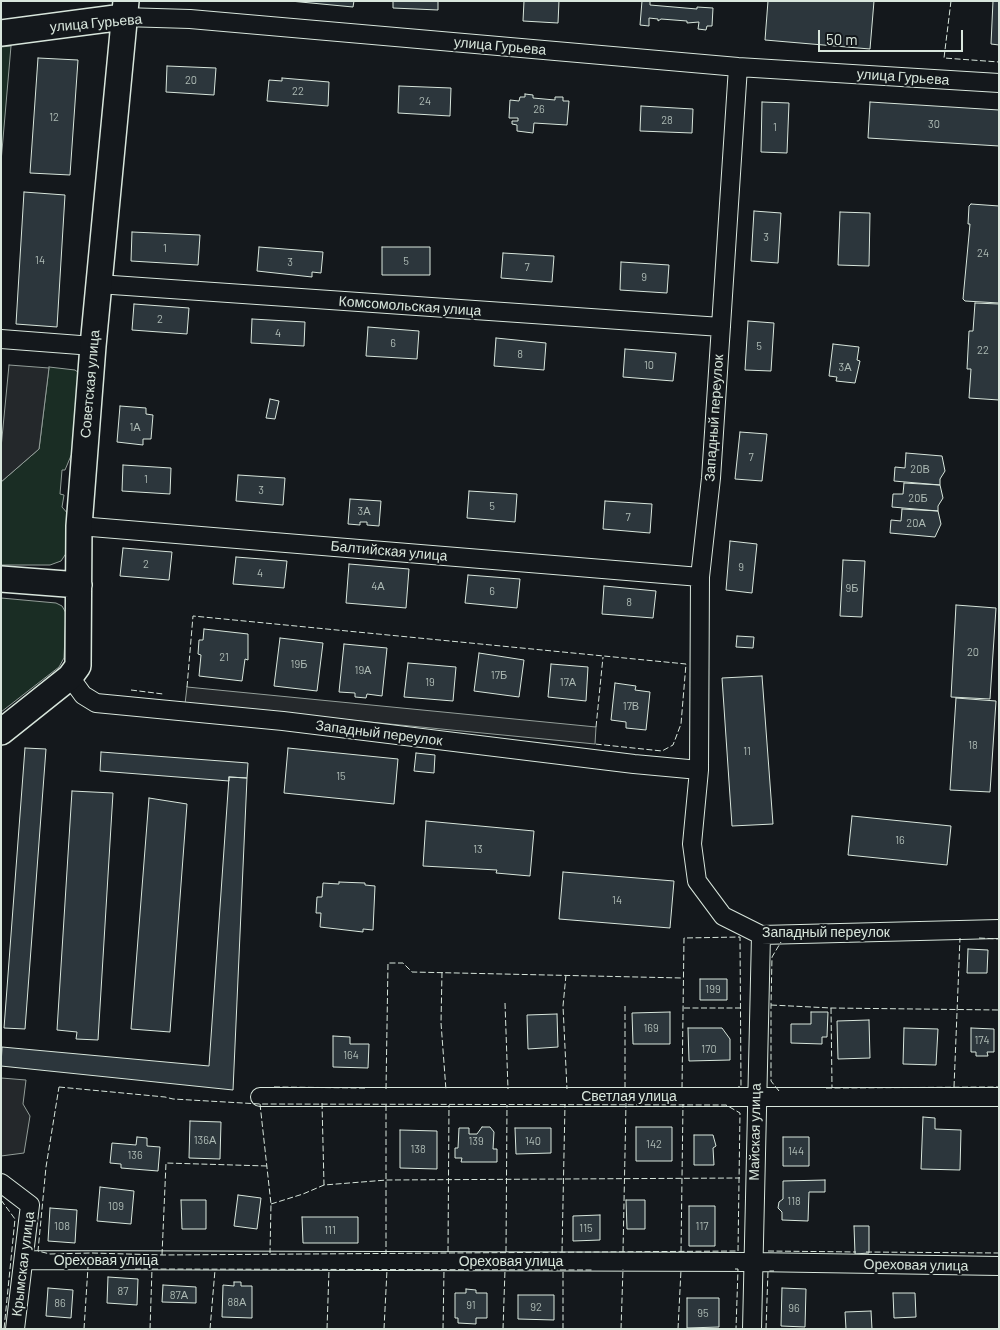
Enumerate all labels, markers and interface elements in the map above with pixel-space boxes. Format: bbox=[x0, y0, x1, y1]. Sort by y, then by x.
street label: улица Гурьева bbox=[49, 11, 143, 35]
scale bar bbox=[820, 20, 965, 52]
text: 50 m bbox=[826, 30, 858, 48]
street label: улица Гурьева bbox=[453, 34, 547, 58]
street label: улица Гурьева bbox=[856, 65, 950, 89]
house number: 20 bbox=[185, 73, 197, 87]
house number: 22 bbox=[292, 84, 304, 98]
house number: 24 bbox=[419, 94, 431, 108]
house number: 26 bbox=[533, 102, 545, 116]
house number: 12 bbox=[49, 110, 59, 124]
house number: 28 bbox=[661, 113, 673, 127]
house number: 30 bbox=[928, 117, 940, 131]
house number: 1 bbox=[773, 120, 777, 134]
house number: 3 bbox=[763, 230, 769, 244]
house number: 1 bbox=[163, 241, 167, 255]
house number: 24 bbox=[977, 246, 989, 260]
house number: 14 bbox=[35, 253, 45, 267]
house number: 5 bbox=[403, 254, 409, 268]
house number: 3 bbox=[287, 255, 293, 269]
house number: 7 bbox=[524, 260, 530, 274]
house number: 9 bbox=[641, 270, 647, 284]
street label: Комсомольская улица bbox=[338, 293, 482, 319]
house number: 2 bbox=[157, 312, 163, 326]
house number: 4 bbox=[275, 326, 281, 340]
street label: Советская улица bbox=[77, 329, 103, 439]
house number: 6 bbox=[390, 336, 396, 350]
house number: 5 bbox=[756, 339, 762, 353]
house number: 22 bbox=[977, 343, 989, 357]
house number: 8 bbox=[517, 347, 523, 361]
street label: Западный переулок bbox=[701, 354, 727, 482]
house number: 10 bbox=[644, 358, 654, 372]
house number: 3А bbox=[838, 360, 852, 374]
house number: 1А bbox=[129, 420, 141, 434]
house number: 7 bbox=[748, 450, 754, 464]
house number: 20В bbox=[910, 462, 930, 476]
house number: 1 bbox=[144, 472, 148, 486]
house number: 3 bbox=[258, 483, 264, 497]
house number: 20Б bbox=[908, 491, 928, 505]
house number: 5 bbox=[489, 499, 495, 513]
house number: 3А bbox=[357, 504, 371, 518]
house number: 7 bbox=[625, 510, 631, 524]
house number: 20А bbox=[906, 516, 926, 530]
street label: Балтийская улица bbox=[330, 538, 448, 564]
house number: 2 bbox=[143, 557, 149, 571]
house number: 9 bbox=[738, 560, 744, 574]
house number: 4 bbox=[257, 566, 263, 580]
house number: 4А bbox=[371, 579, 385, 593]
house number: 9Б bbox=[846, 581, 858, 595]
house number: 6 bbox=[489, 584, 495, 598]
house number: 8 bbox=[626, 595, 632, 609]
house number: 20 bbox=[967, 645, 979, 659]
house number: 21 bbox=[219, 650, 229, 664]
house number: 19Б bbox=[291, 657, 307, 671]
house number: 19А bbox=[355, 663, 371, 677]
house number: 17Б bbox=[491, 668, 507, 682]
house number: 19 bbox=[425, 675, 435, 689]
house number: 17А bbox=[560, 675, 576, 689]
house number: 17В bbox=[623, 699, 639, 713]
street label: Западный переулок bbox=[315, 717, 443, 749]
house number: 18 bbox=[968, 738, 978, 752]
house number: 11 bbox=[743, 744, 751, 758]
house number: 15 bbox=[336, 769, 346, 783]
house number: 16 bbox=[895, 833, 905, 847]
house number: 13 bbox=[473, 842, 483, 856]
house number: 14 bbox=[612, 893, 622, 907]
street label: Западный переулок bbox=[762, 924, 890, 940]
house number: 199 bbox=[705, 982, 721, 996]
house number: 169 bbox=[643, 1021, 659, 1035]
house number: 174 bbox=[974, 1033, 990, 1047]
house number: 170 bbox=[701, 1042, 717, 1056]
house number: 164 bbox=[343, 1048, 359, 1062]
street label: Майская улица bbox=[746, 1083, 764, 1181]
street label: Светлая улица bbox=[581, 1088, 677, 1104]
house number: 136А bbox=[194, 1133, 216, 1147]
house number: 139 bbox=[468, 1134, 484, 1148]
house number: 140 bbox=[525, 1134, 541, 1148]
house number: 142 bbox=[646, 1137, 662, 1151]
house number: 138 bbox=[410, 1142, 426, 1156]
house number: 144 bbox=[788, 1144, 804, 1158]
house number: 136 bbox=[127, 1148, 143, 1162]
house number: 118 bbox=[787, 1194, 801, 1208]
house number: 109 bbox=[108, 1199, 124, 1213]
street label: Крымская улица bbox=[8, 1211, 38, 1317]
house number: 108 bbox=[54, 1219, 70, 1233]
house number: 117 bbox=[696, 1219, 708, 1233]
house number: 115 bbox=[579, 1221, 593, 1235]
house number: 111 bbox=[324, 1223, 336, 1237]
street label: Ореховая улица bbox=[54, 1252, 158, 1268]
street label: Ореховая улица bbox=[459, 1253, 563, 1269]
street label: Ореховая улица bbox=[864, 1256, 968, 1274]
house number: 87 bbox=[118, 1284, 128, 1298]
house number: 87А bbox=[170, 1288, 188, 1302]
house number: 88А bbox=[228, 1295, 246, 1309]
house number: 86 bbox=[54, 1296, 66, 1310]
house number: 91 bbox=[466, 1298, 476, 1312]
house number: 92 bbox=[530, 1300, 542, 1314]
house number: 96 bbox=[788, 1301, 800, 1315]
house number: 95 bbox=[697, 1306, 709, 1320]

